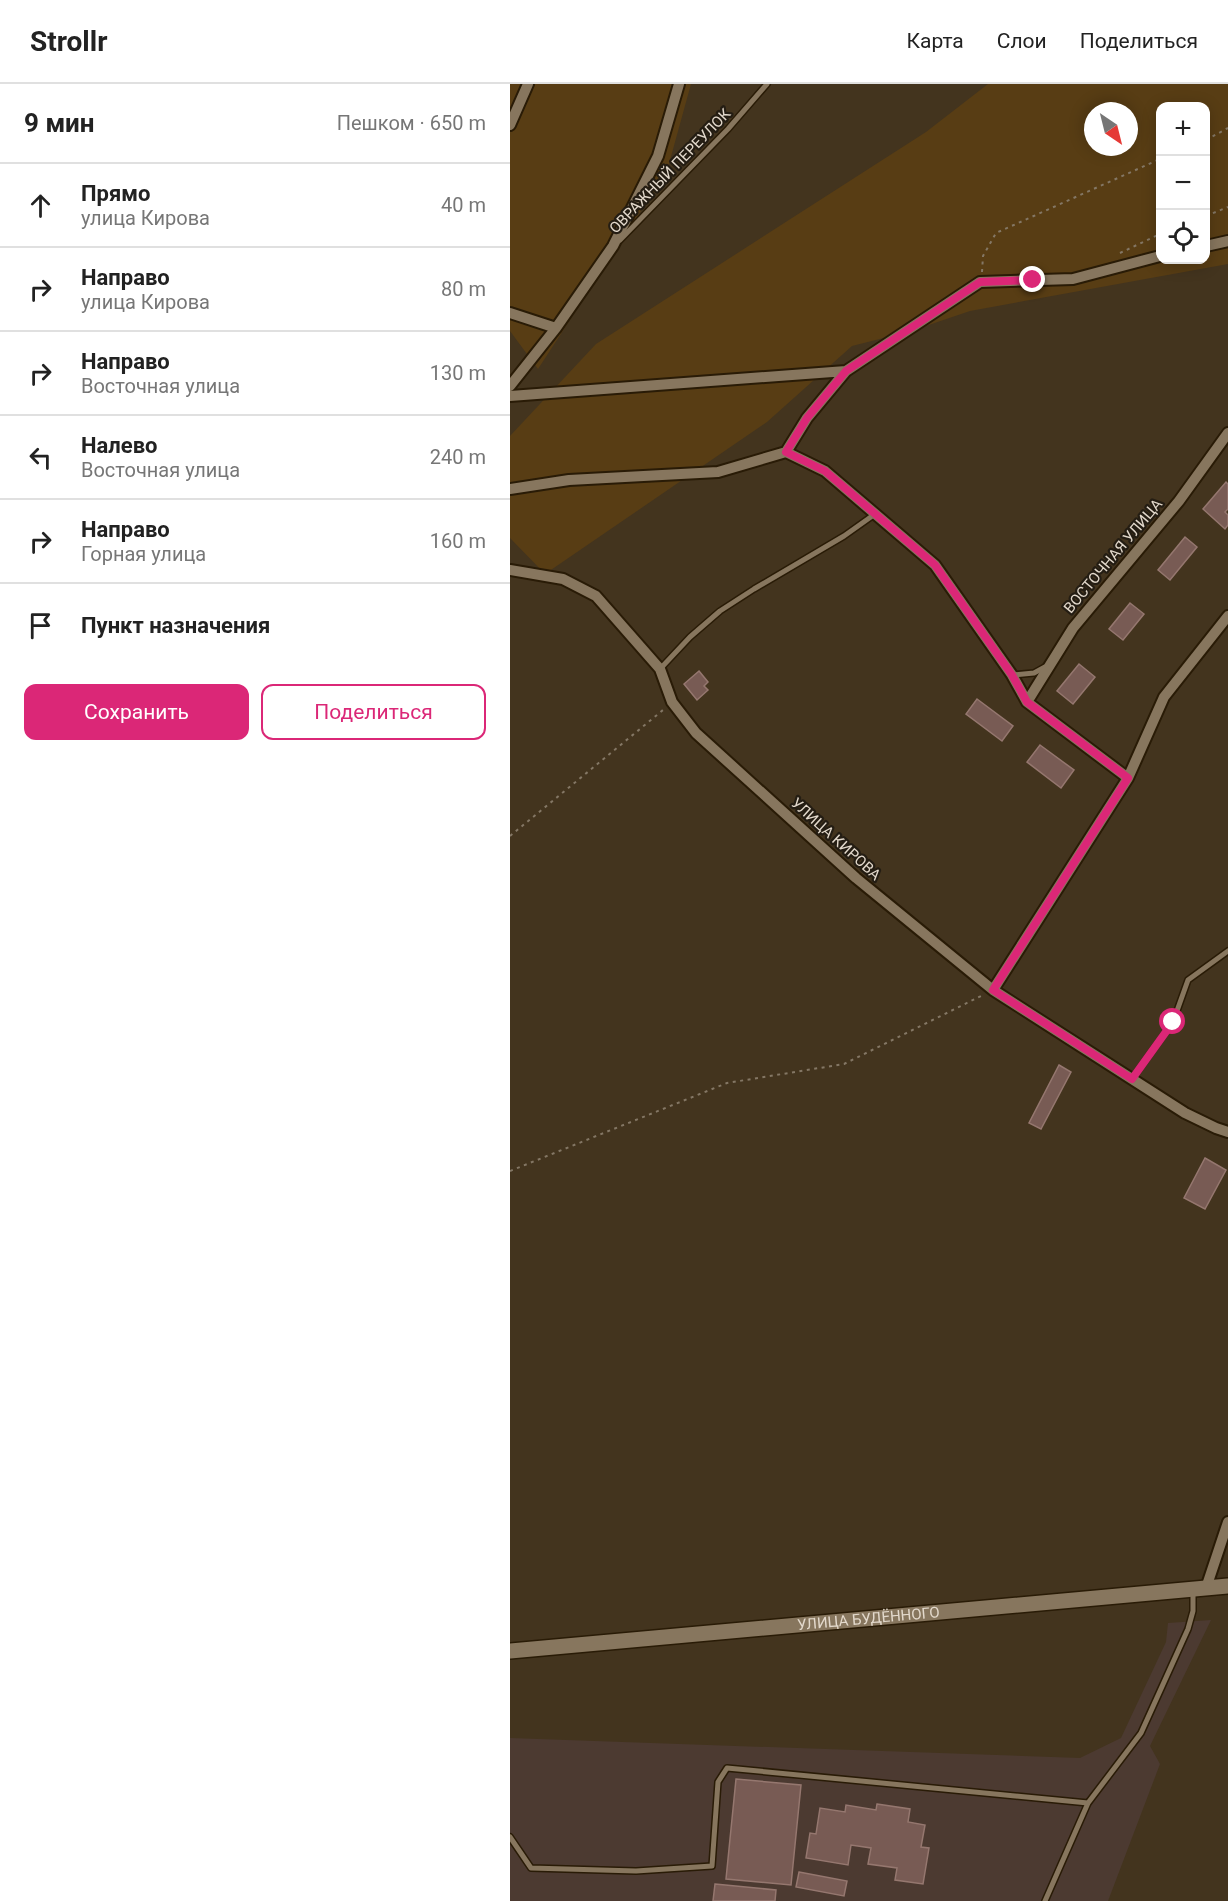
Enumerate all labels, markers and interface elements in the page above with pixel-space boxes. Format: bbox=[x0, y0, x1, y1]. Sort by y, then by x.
text: Strollr bbox=[30, 25, 107, 58]
text: Карта bbox=[907, 29, 964, 53]
text: Слои bbox=[997, 29, 1047, 53]
text: Поделиться bbox=[1080, 29, 1198, 53]
north arrow bbox=[1084, 102, 1138, 156]
map controls bbox=[1156, 102, 1210, 264]
button: + bbox=[1156, 102, 1210, 156]
street label: ОВРАЖНЫЙ ПЕРЕУЛОК bbox=[606, 105, 735, 237]
text: 9 мин bbox=[24, 108, 95, 138]
text: Пешком · 650 m bbox=[337, 111, 486, 135]
button: − bbox=[1156, 156, 1210, 210]
text: Прямо bbox=[81, 181, 150, 206]
icon: ahead bbox=[24, 189, 57, 222]
text: 40 m bbox=[441, 193, 486, 217]
text: улица Кирова bbox=[81, 206, 210, 230]
button: locate bbox=[1156, 210, 1210, 264]
text: Направо bbox=[81, 265, 170, 290]
route end bbox=[1019, 266, 1045, 292]
icon: right bbox=[24, 273, 57, 306]
text: 80 m bbox=[441, 277, 486, 301]
text: улица Кирова bbox=[81, 290, 210, 314]
text: Направо bbox=[81, 349, 170, 374]
icon: right bbox=[24, 357, 57, 390]
text: 130 m bbox=[430, 361, 486, 385]
text: Восточная улица bbox=[81, 374, 240, 398]
text: Налево bbox=[81, 433, 158, 458]
icon: left bbox=[24, 441, 57, 474]
text: 240 m bbox=[430, 445, 486, 469]
text: Восточная улица bbox=[81, 458, 240, 482]
street label: ВОСТОЧНАЯ УЛИЦА bbox=[1060, 495, 1166, 617]
text: Направо bbox=[81, 517, 170, 542]
icon: right bbox=[24, 525, 57, 558]
text: 160 m bbox=[430, 529, 486, 553]
text: Горная улица bbox=[81, 542, 206, 566]
icon: arrive bbox=[24, 609, 57, 642]
text: Пункт назначения bbox=[81, 613, 270, 638]
button: Сохранить bbox=[24, 684, 249, 740]
button: Поделиться bbox=[261, 684, 486, 740]
street label: УЛИЦА КИРОВА bbox=[788, 794, 885, 884]
route start bbox=[1159, 1008, 1185, 1034]
street label: УЛИЦА БУДЁННОГО bbox=[797, 1603, 941, 1634]

